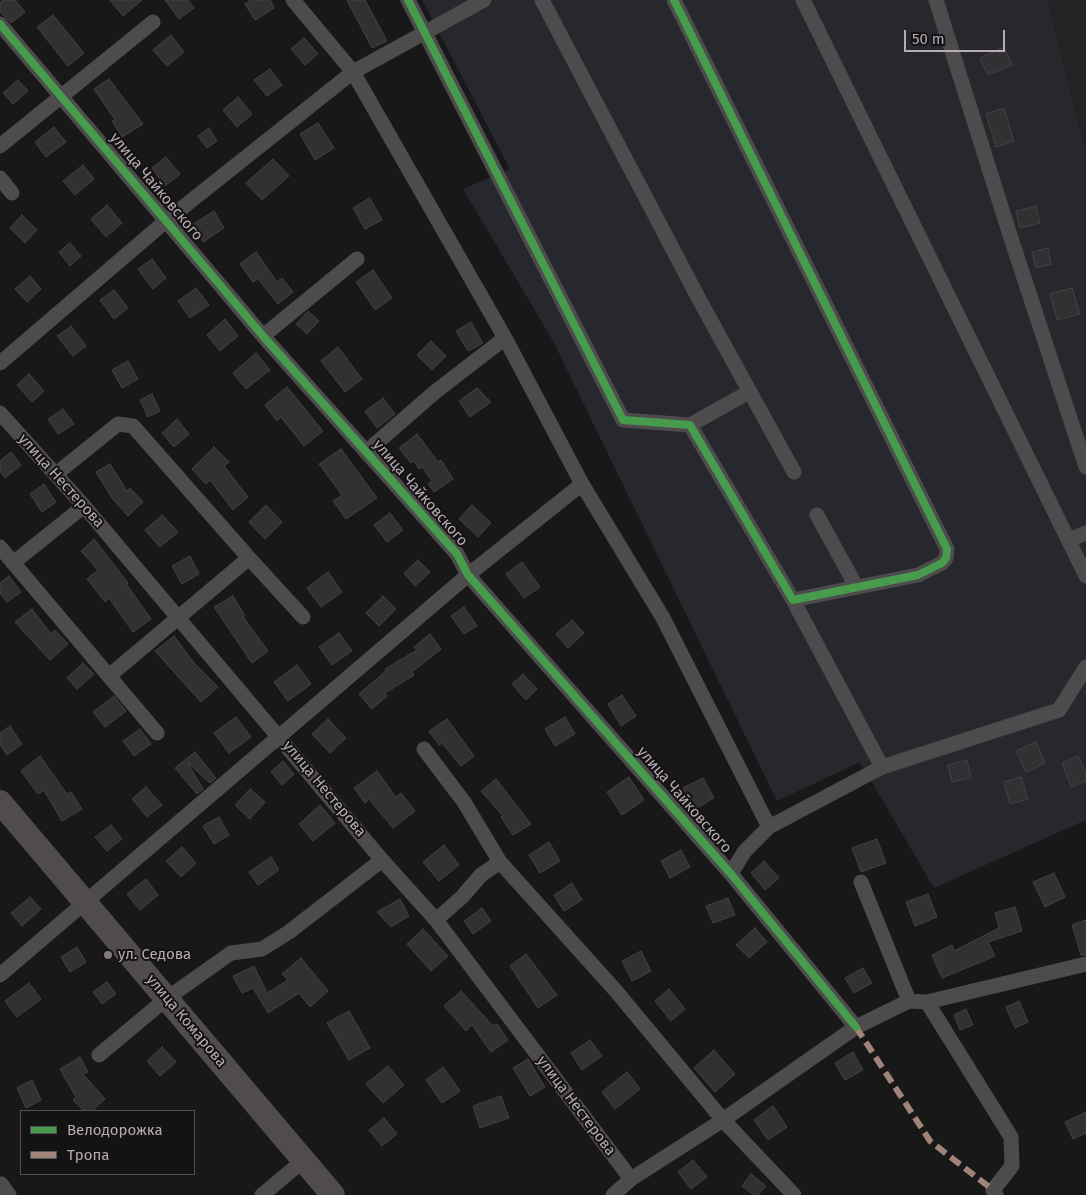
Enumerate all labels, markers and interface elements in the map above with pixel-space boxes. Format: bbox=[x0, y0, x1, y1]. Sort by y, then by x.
scale bar bbox=[906, 20, 1007, 52]
text: 50 m bbox=[912, 30, 945, 48]
street label: улица Чайковского bbox=[106, 129, 206, 245]
street label: улица Нестерова bbox=[14, 430, 108, 532]
street label: улица Чайковского bbox=[369, 436, 471, 550]
street label: улица Нестерова bbox=[279, 737, 369, 841]
street label: улица Чайковского bbox=[633, 743, 735, 857]
place label: ул. Седова bbox=[118, 946, 191, 964]
marker: ул. Седова bbox=[102, 949, 114, 961]
street label: улица Комарова bbox=[142, 971, 230, 1071]
street label: улица Нестерова bbox=[533, 1053, 619, 1159]
legend bbox=[20, 1110, 195, 1175]
text: Велодорожка bbox=[67, 1121, 163, 1139]
text: Тропа bbox=[67, 1146, 109, 1164]

